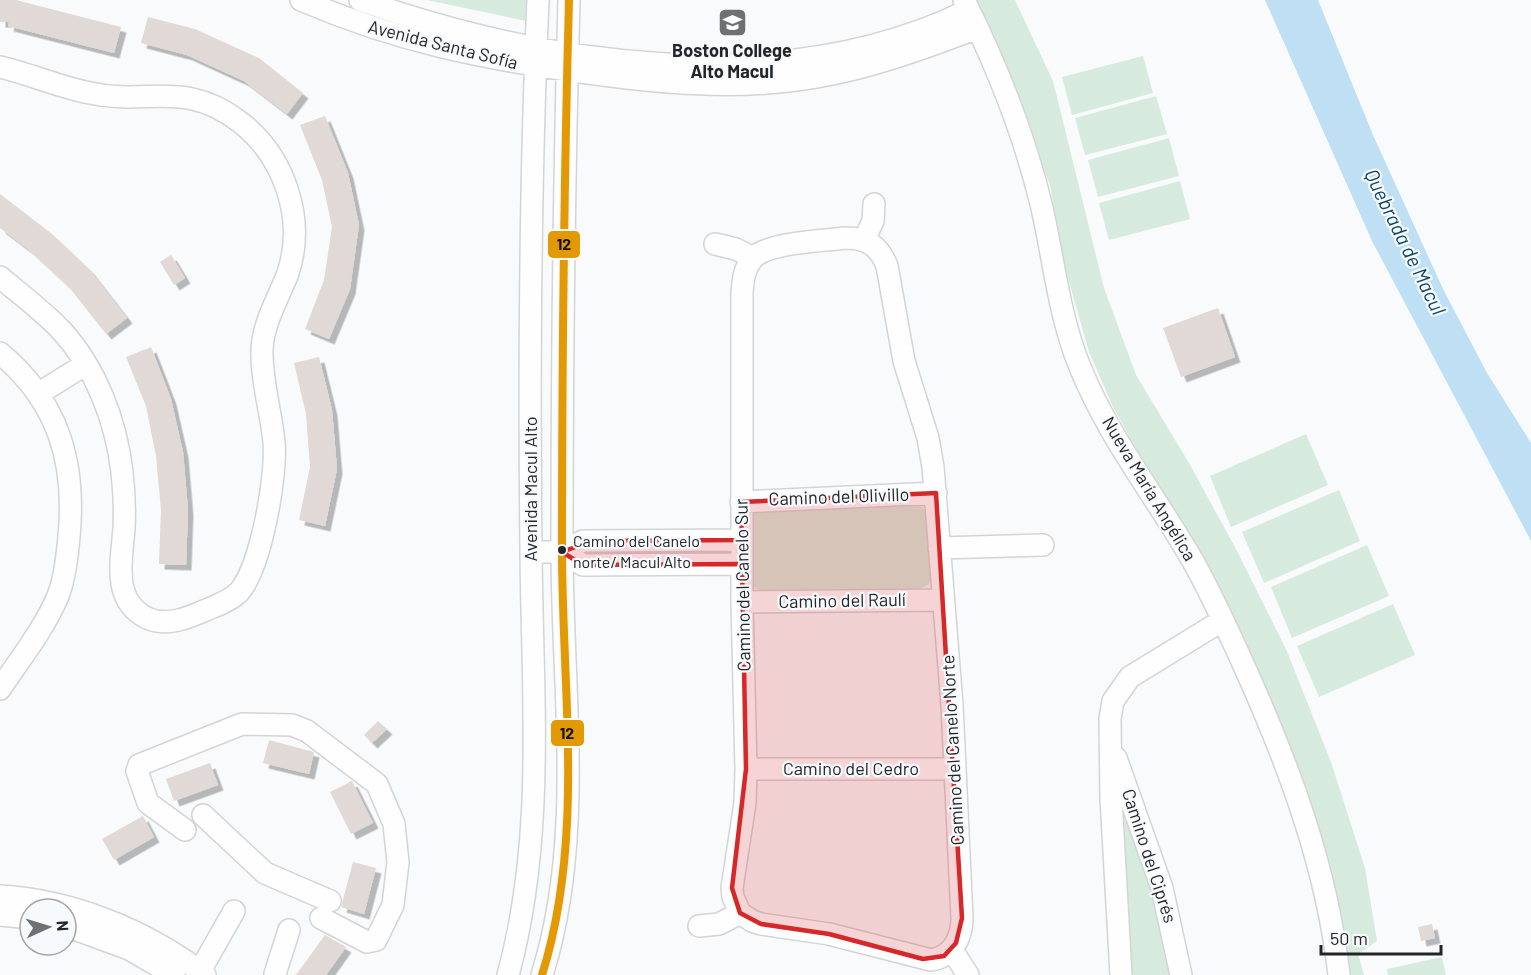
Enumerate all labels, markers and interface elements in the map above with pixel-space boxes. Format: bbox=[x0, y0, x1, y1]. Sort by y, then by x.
school or university icon: Boston College Alto Macul bbox=[716, 6, 748, 38]
street label: Avenida Santa Sofía bbox=[366, 15, 520, 73]
place label: Boston College Alto Macul bbox=[672, 39, 792, 82]
water label: Quebrada de Macul bbox=[1360, 165, 1452, 319]
line badge: 12 bbox=[547, 230, 581, 259]
text: 12 bbox=[557, 234, 571, 253]
street label: Nueva María Angélica bbox=[1098, 412, 1202, 565]
street label: Avenida Macul Alto bbox=[519, 416, 541, 562]
street label: Camino del Olivillo bbox=[768, 483, 910, 509]
street label: Camino del Canelo Sur bbox=[729, 498, 755, 672]
place label: Camino del Canelo norte/ Macul Alto bbox=[573, 531, 700, 571]
marker: Camino del Canelo norte/ Macul Alto bbox=[556, 544, 568, 556]
street label: Camino del Raulí bbox=[778, 588, 906, 612]
street label: Camino del Canelo Norte bbox=[936, 654, 968, 846]
line badge: 12 bbox=[550, 719, 585, 747]
text: 12 bbox=[560, 723, 574, 742]
street label: Camino del Cedro bbox=[783, 757, 919, 779]
street label: Camino del Ciprés bbox=[1118, 786, 1182, 925]
north arrow bbox=[18, 897, 78, 957]
scale bar bbox=[1321, 918, 1441, 956]
text: N bbox=[54, 920, 73, 932]
text: 50 m bbox=[1330, 927, 1368, 949]

